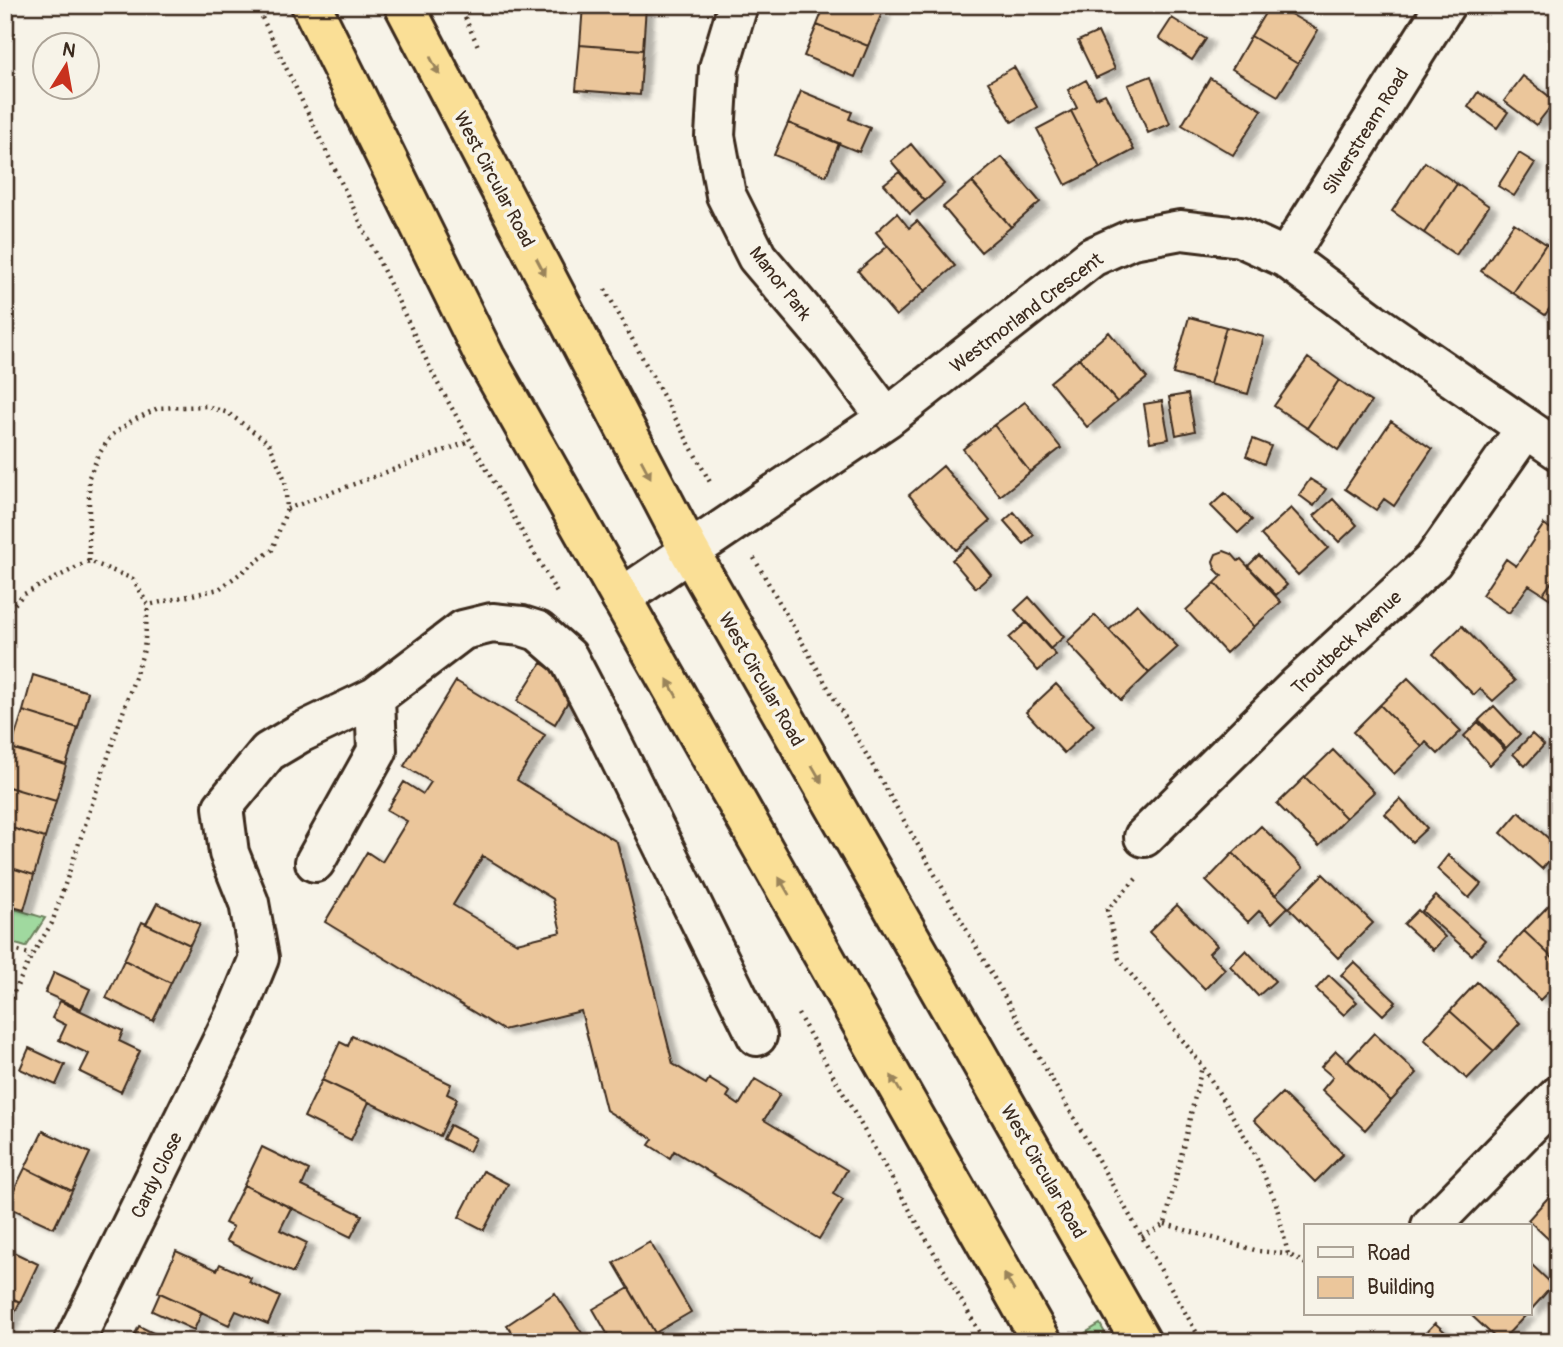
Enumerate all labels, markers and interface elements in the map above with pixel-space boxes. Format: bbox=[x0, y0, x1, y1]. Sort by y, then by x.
north arrow bbox=[32, 32, 102, 102]
text: N bbox=[60, 37, 78, 63]
one-way arrow bbox=[429, 56, 441, 76]
street label: Silverstream Road bbox=[1317, 64, 1414, 199]
street label: West Circular Road bbox=[448, 107, 540, 252]
street label: Manor Park bbox=[744, 242, 817, 326]
street label: Westmorland Crescent bbox=[945, 247, 1108, 378]
one-way arrow bbox=[535, 257, 546, 277]
one-way arrow bbox=[640, 459, 652, 479]
street label: Troutbeck Avenue bbox=[1286, 585, 1407, 700]
street label: West Circular Road bbox=[713, 608, 809, 751]
one-way arrow bbox=[666, 679, 678, 698]
one-way arrow bbox=[811, 765, 823, 784]
one-way arrow bbox=[778, 877, 790, 896]
one-way arrow bbox=[890, 1075, 902, 1094]
street label: West Circular Road bbox=[995, 1100, 1091, 1243]
street label: Cardy Close bbox=[126, 1128, 188, 1222]
legend bbox=[1304, 1224, 1532, 1316]
text: Road bbox=[1367, 1240, 1411, 1267]
one-way arrow bbox=[1002, 1273, 1015, 1292]
text: Building bbox=[1367, 1274, 1434, 1301]

